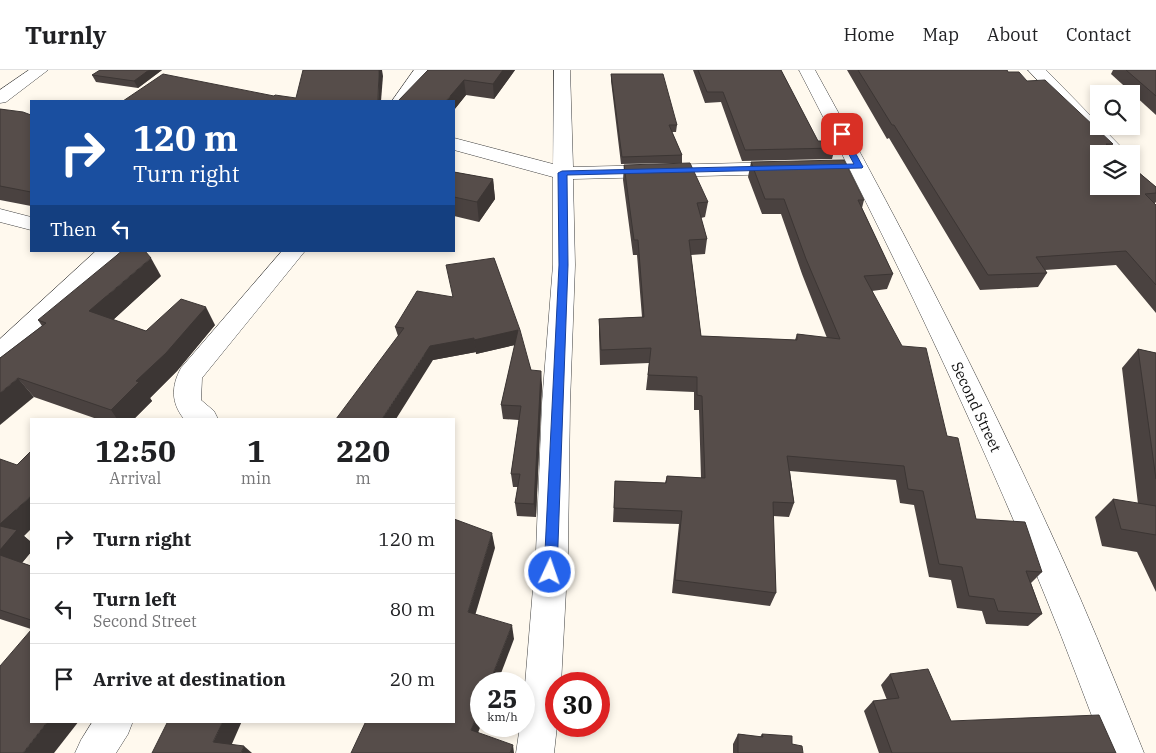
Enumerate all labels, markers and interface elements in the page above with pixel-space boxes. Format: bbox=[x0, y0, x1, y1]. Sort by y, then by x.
text: Turnly bbox=[25, 19, 107, 51]
text: Home bbox=[843, 23, 895, 46]
text: Map bbox=[923, 23, 959, 46]
text: About bbox=[987, 23, 1038, 46]
text: Contact bbox=[1066, 23, 1131, 46]
map controls bbox=[1090, 85, 1140, 195]
button: search bbox=[1090, 85, 1140, 135]
pin bbox=[821, 113, 863, 155]
text: 120 m bbox=[133, 115, 238, 161]
icon: right bbox=[50, 120, 115, 185]
icon: arrive bbox=[828, 120, 856, 148]
button: layers bbox=[1090, 145, 1140, 195]
text: Turn right bbox=[133, 159, 240, 188]
icon: left bbox=[107, 215, 135, 243]
text: Then bbox=[50, 217, 97, 241]
street label: Second Street bbox=[947, 359, 1006, 455]
text: 12:50 bbox=[95, 431, 176, 470]
text: 1 bbox=[247, 431, 265, 470]
text: 220 bbox=[336, 431, 390, 470]
text: Arrival bbox=[109, 468, 161, 488]
text: min bbox=[241, 468, 271, 488]
text: m bbox=[356, 468, 371, 488]
icon: right bbox=[50, 525, 78, 553]
text: Turn right bbox=[93, 527, 191, 551]
text: 120 m bbox=[378, 527, 435, 551]
position arrow bbox=[523, 545, 575, 597]
text: Turn left bbox=[93, 587, 176, 611]
icon: left bbox=[50, 595, 78, 623]
text: 80 m bbox=[390, 597, 435, 621]
text: Second Street bbox=[93, 611, 197, 631]
icon: arrive bbox=[50, 665, 78, 693]
text: Arrive at destination bbox=[93, 667, 286, 691]
text: 20 m bbox=[390, 667, 435, 691]
speed limit sign: 30 bbox=[545, 672, 610, 737]
text: 25 bbox=[487, 682, 518, 715]
text: km/h bbox=[487, 709, 518, 724]

